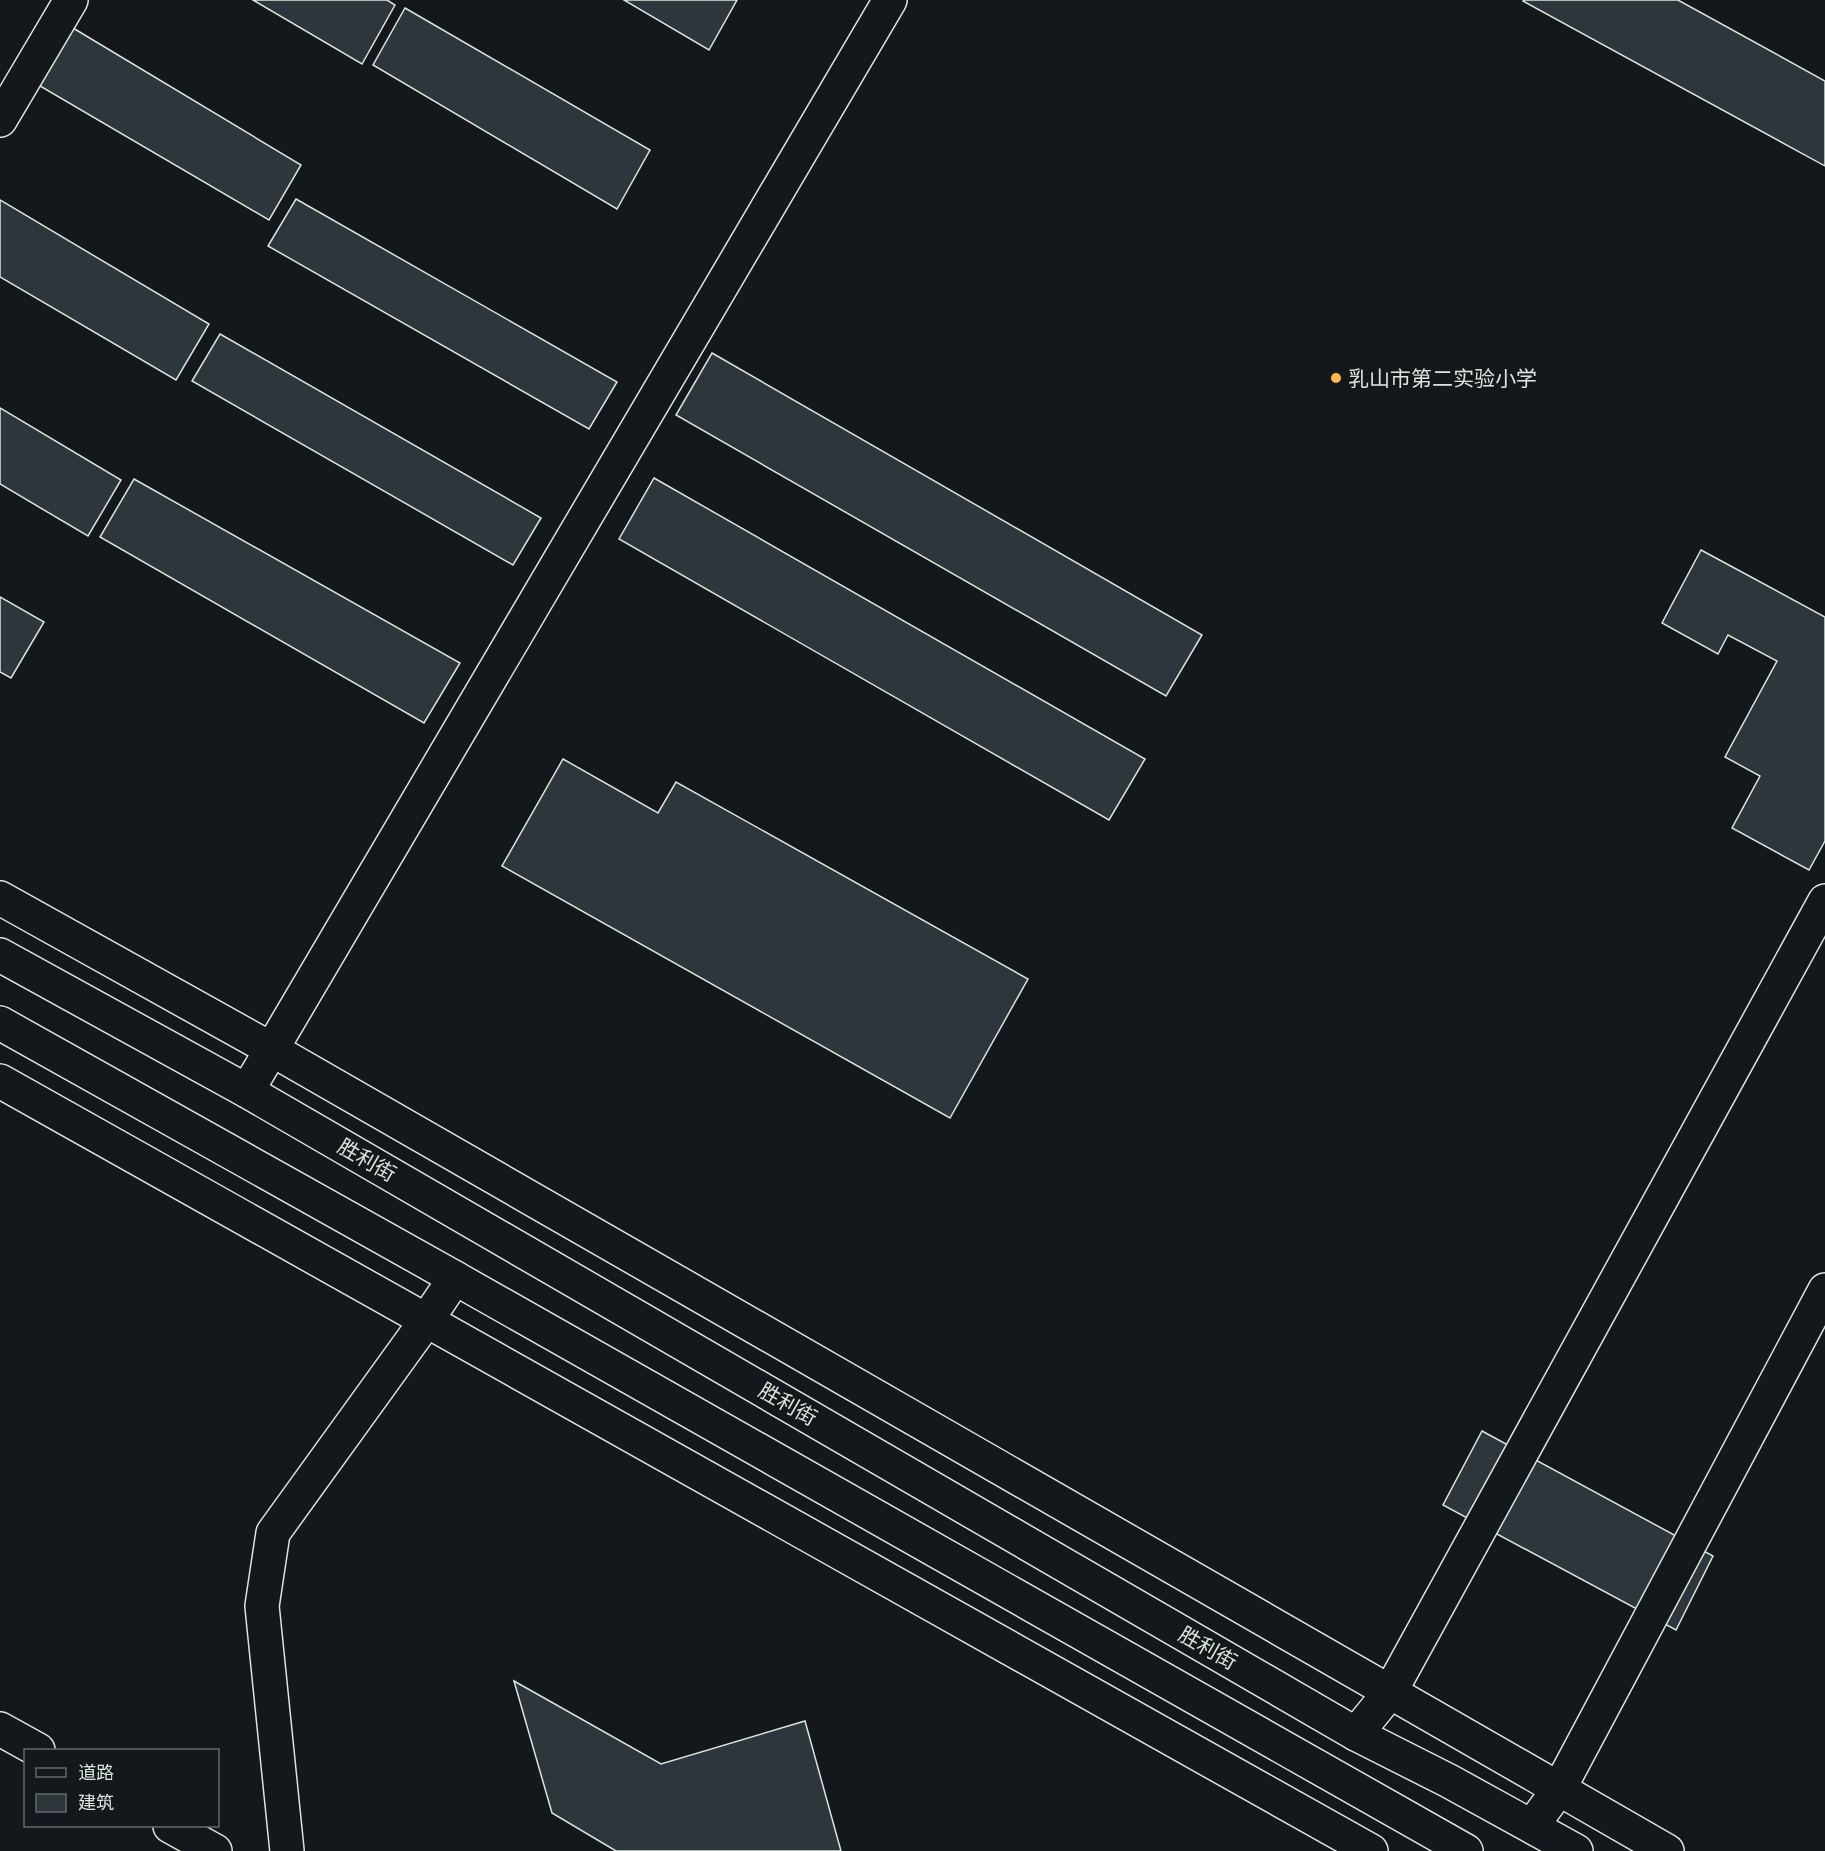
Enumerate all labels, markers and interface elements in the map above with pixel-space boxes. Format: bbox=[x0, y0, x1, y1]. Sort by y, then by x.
place label: 乳山市第二实验小学 bbox=[1348, 366, 1537, 391]
marker: 乳山市第二实验小学 bbox=[1329, 371, 1343, 385]
street label: 胜利街 bbox=[333, 1133, 401, 1187]
street label: 胜利街 bbox=[754, 1377, 822, 1431]
street label: 胜利街 bbox=[1174, 1621, 1242, 1675]
legend bbox=[24, 1749, 219, 1827]
text: 道路 bbox=[78, 1762, 114, 1784]
text: 建筑 bbox=[78, 1792, 114, 1814]

